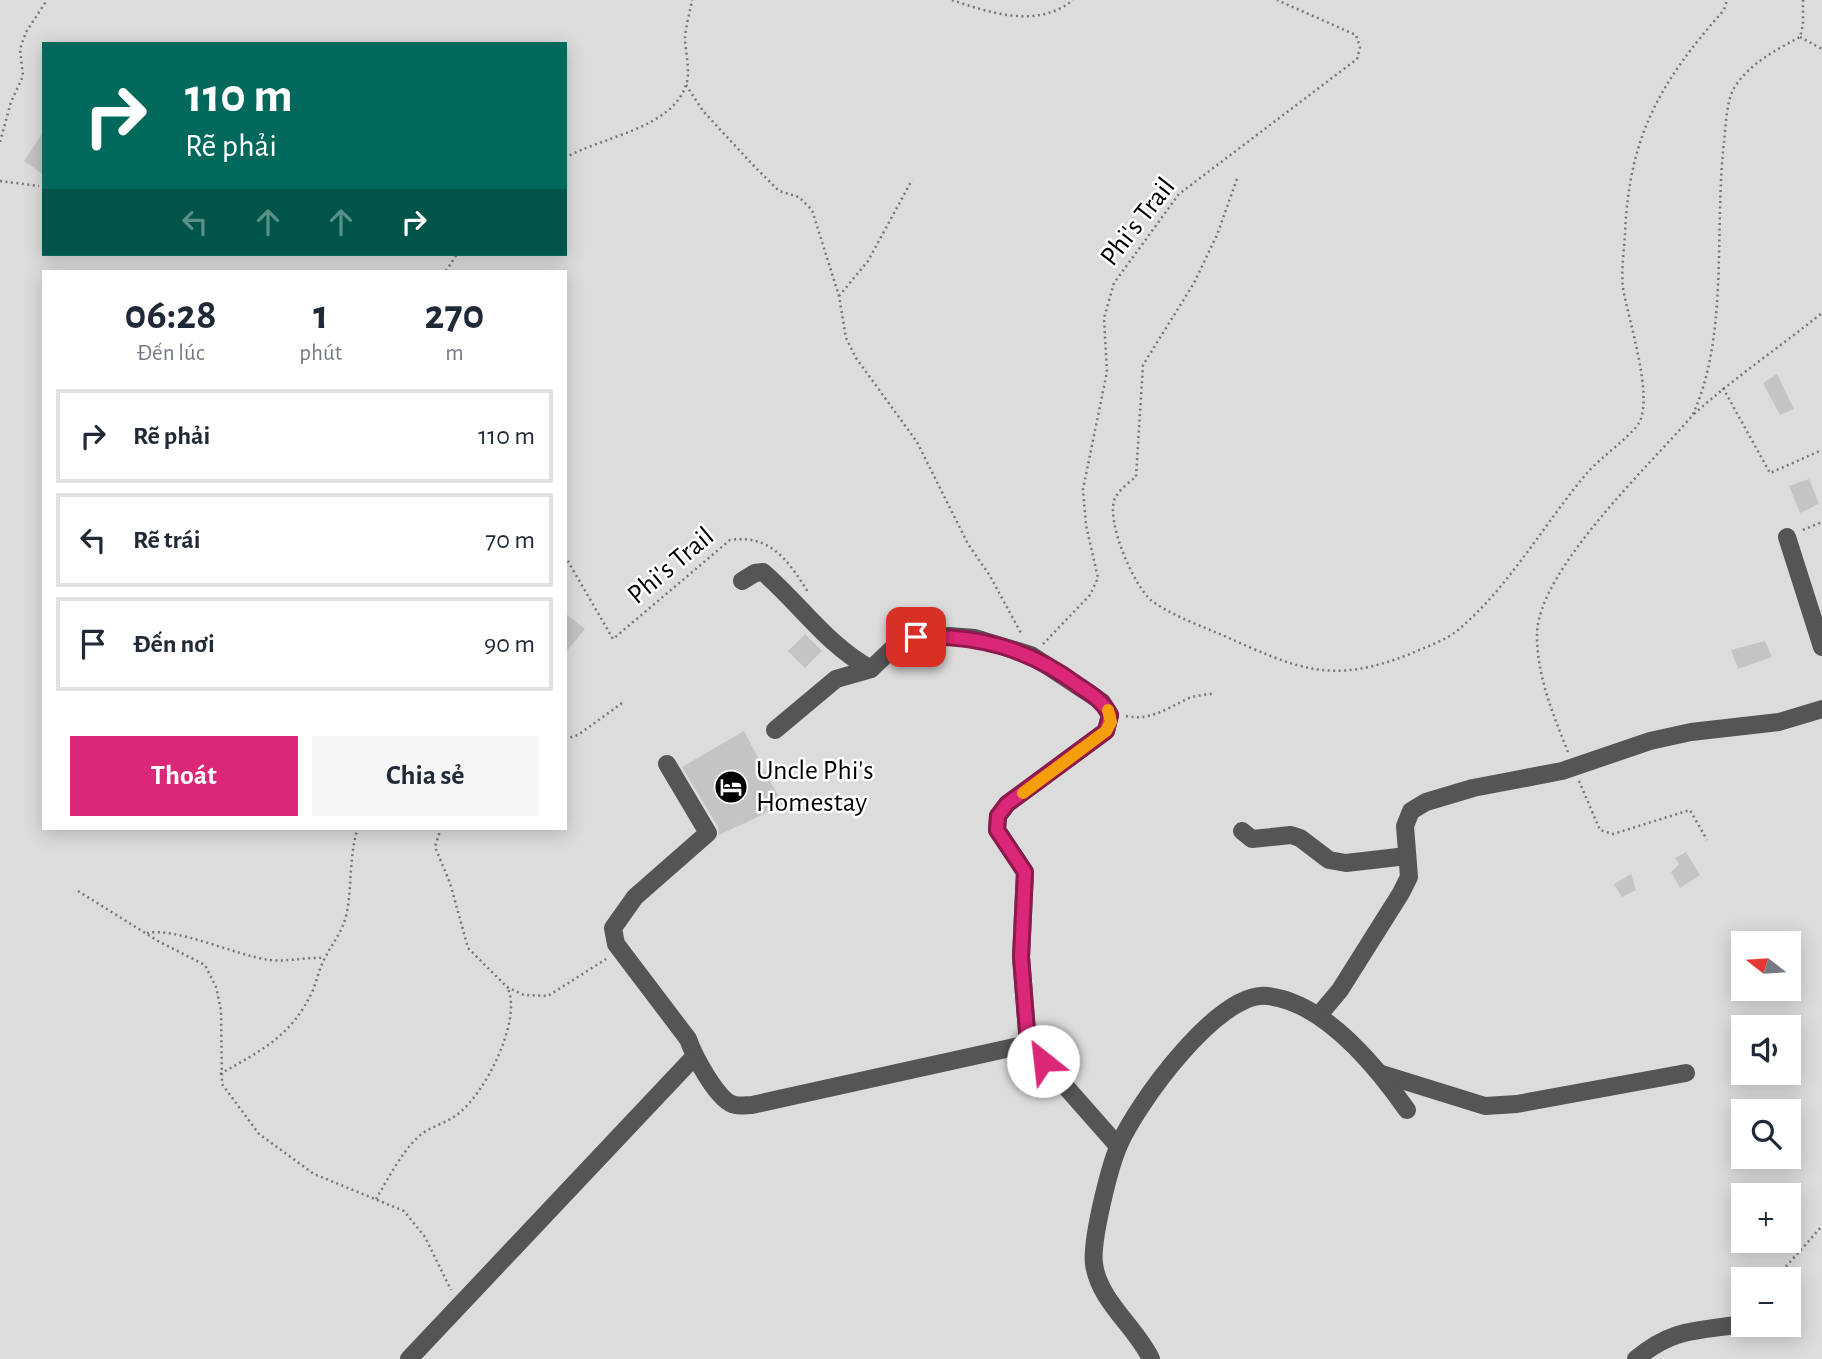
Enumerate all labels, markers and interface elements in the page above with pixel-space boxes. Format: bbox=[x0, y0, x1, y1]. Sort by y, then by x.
icon: right bbox=[70, 70, 161, 161]
text: 110 m bbox=[185, 72, 293, 121]
text: Rẽ phải bbox=[185, 130, 277, 162]
street label: Phi's Trail bbox=[1095, 173, 1181, 271]
icon: left bbox=[176, 203, 214, 241]
icon: ahead bbox=[249, 203, 287, 241]
icon: ahead bbox=[322, 203, 360, 241]
icon: right bbox=[395, 203, 433, 241]
text: 06:28 bbox=[125, 294, 217, 336]
text: 1 bbox=[313, 294, 328, 336]
text: 270 bbox=[425, 294, 484, 336]
text: Đến lúc bbox=[137, 342, 205, 365]
text: phút bbox=[299, 342, 342, 365]
text: m bbox=[445, 342, 464, 365]
icon: right bbox=[74, 417, 112, 455]
text: Rẽ phải bbox=[133, 423, 210, 449]
text: 110 m bbox=[478, 423, 535, 449]
icon: left bbox=[74, 521, 112, 559]
street label: Phi's Trail bbox=[623, 522, 719, 610]
text: Rẽ trái bbox=[133, 527, 201, 553]
text: 70 m bbox=[485, 527, 535, 553]
pin bbox=[886, 607, 946, 667]
icon: arrive bbox=[897, 618, 935, 656]
icon: arrive bbox=[74, 625, 112, 663]
text: Đến nơi bbox=[133, 631, 215, 657]
text: 90 m bbox=[484, 631, 535, 657]
button: Thoát bbox=[70, 736, 298, 816]
button: Chia sẻ bbox=[312, 736, 539, 816]
place label: Uncle Phi's Homestay bbox=[756, 757, 874, 817]
hotel icon: Uncle Phi's Homestay bbox=[712, 768, 750, 806]
north arrow bbox=[1731, 931, 1801, 1001]
map controls bbox=[1731, 931, 1801, 1337]
button: sound bbox=[1731, 1015, 1801, 1085]
position arrow bbox=[1006, 1024, 1080, 1098]
button: search bbox=[1731, 1099, 1801, 1169]
button: + bbox=[1731, 1183, 1801, 1253]
button: − bbox=[1731, 1267, 1801, 1337]

